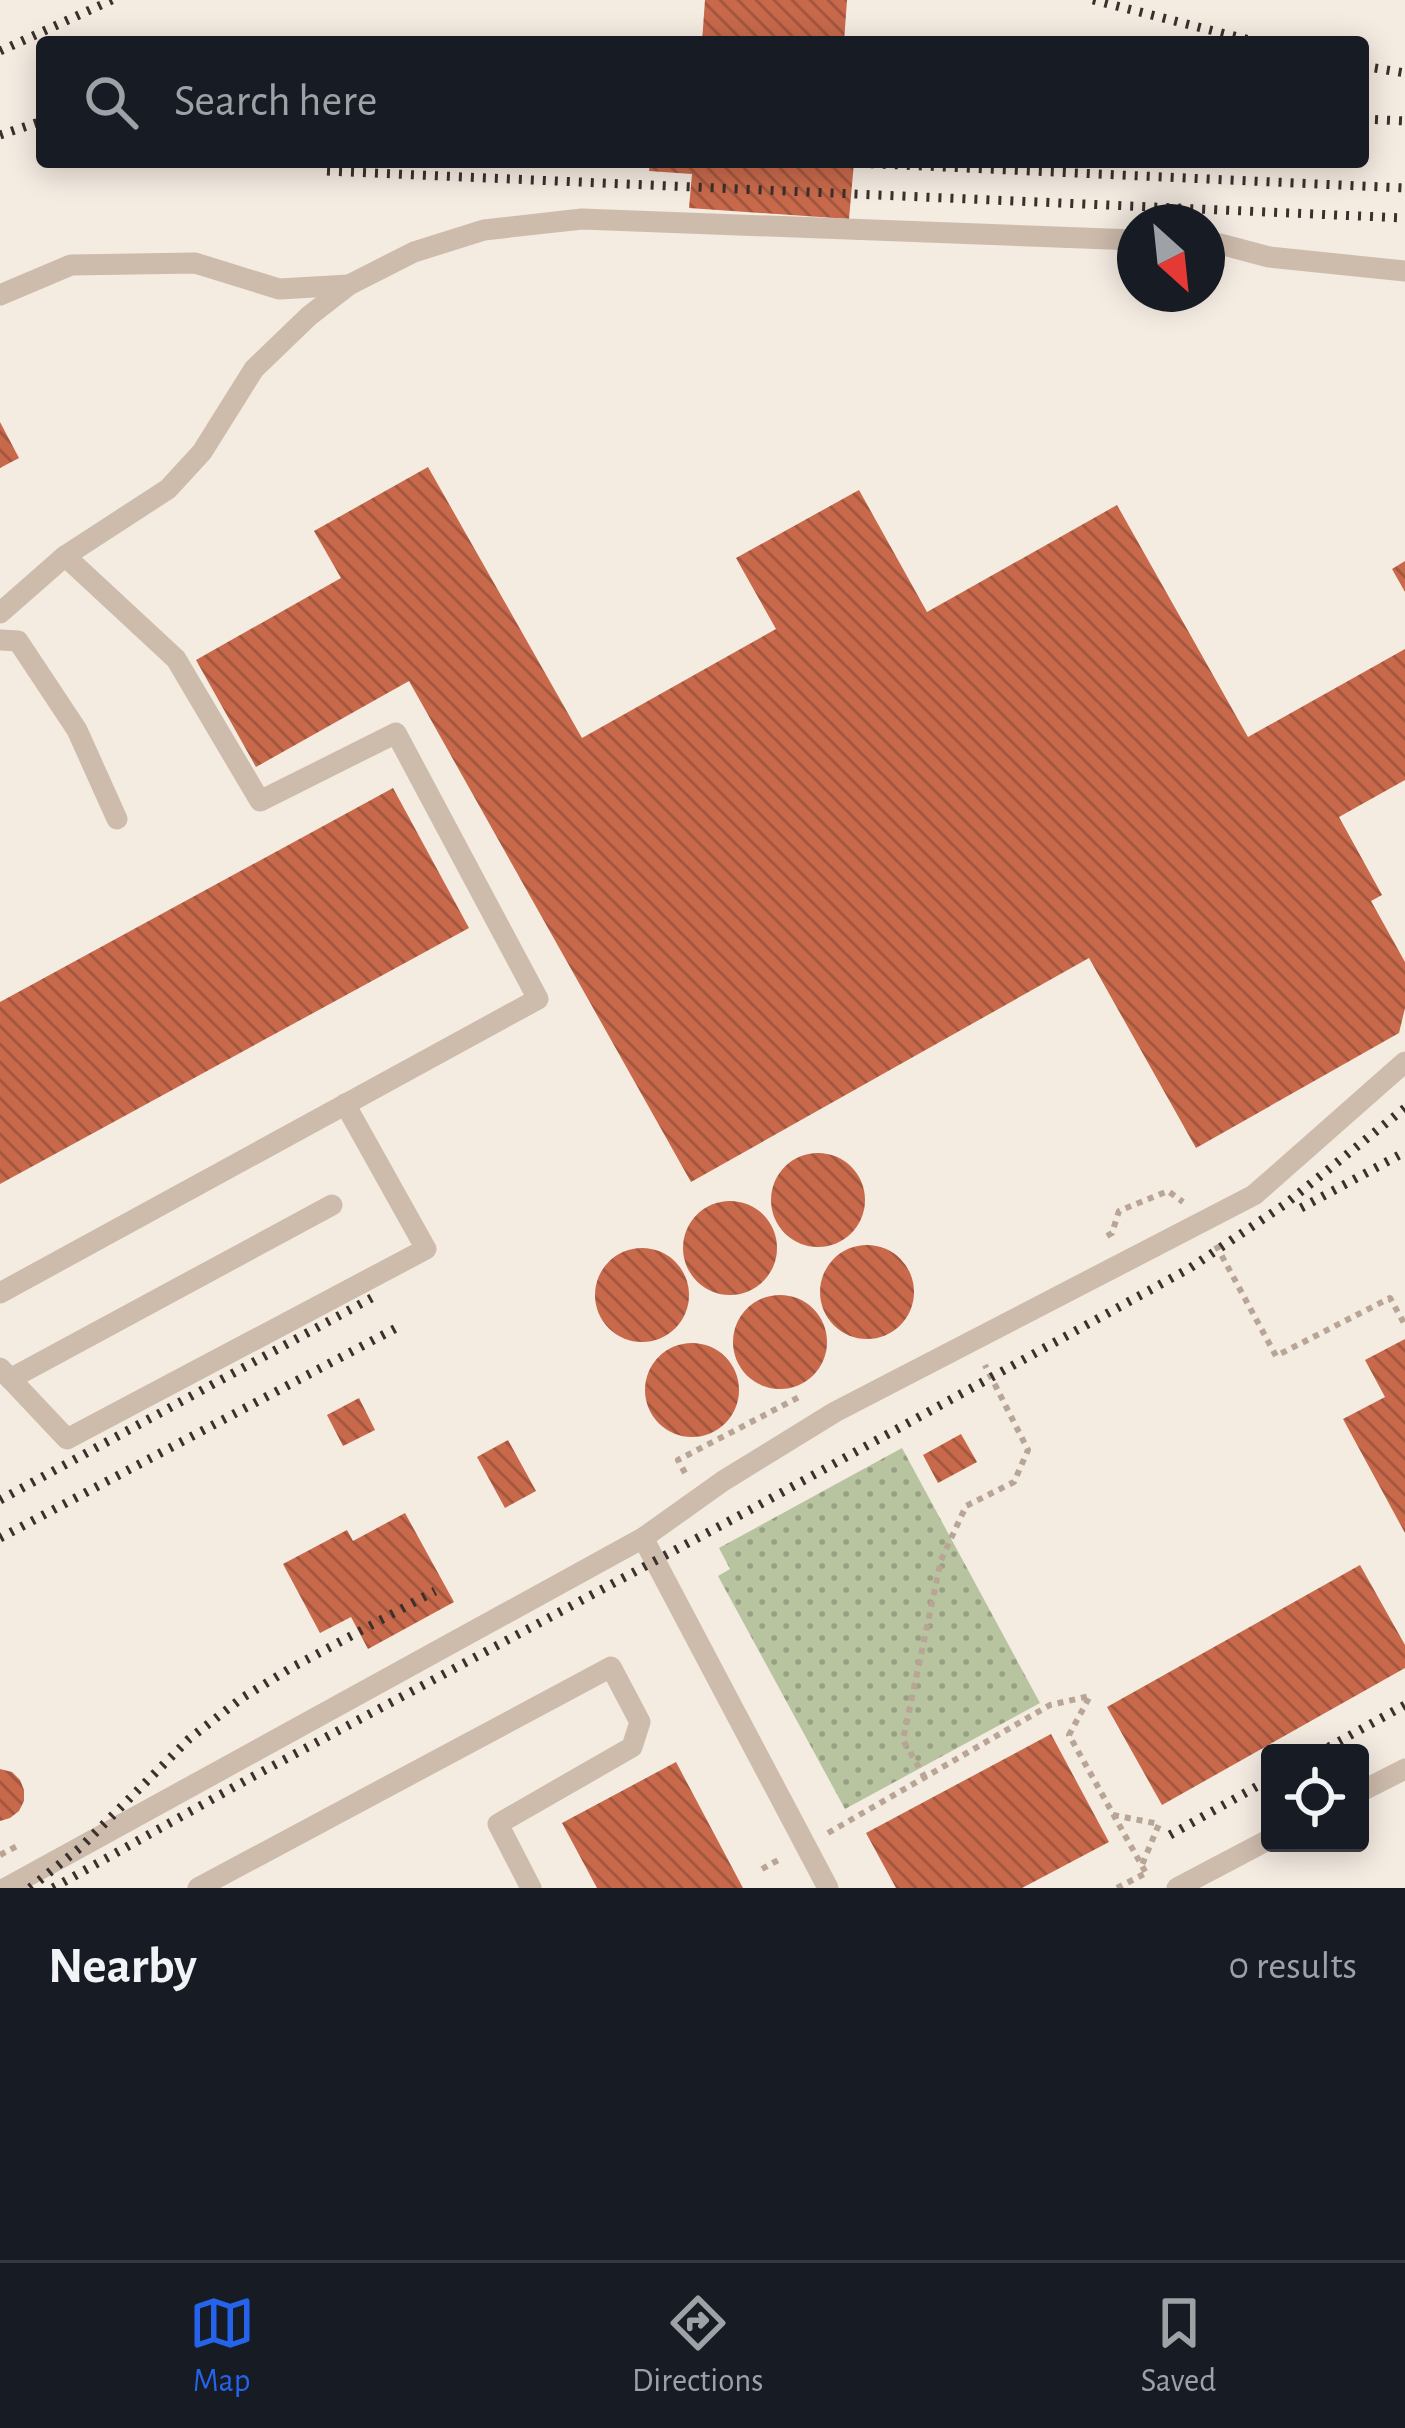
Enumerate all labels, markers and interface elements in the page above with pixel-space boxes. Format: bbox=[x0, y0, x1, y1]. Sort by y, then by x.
search box bbox=[36, 36, 1369, 168]
icon: search bbox=[78, 69, 144, 135]
text: Search here bbox=[174, 79, 377, 124]
north arrow bbox=[1117, 204, 1225, 312]
map controls bbox=[1261, 1744, 1369, 1852]
button: locate bbox=[1261, 1744, 1369, 1852]
text: Nearby bbox=[48, 1941, 197, 1992]
text: 0 results bbox=[1229, 1947, 1357, 1986]
tab: Map bbox=[189, 2290, 255, 2402]
tab: Directions bbox=[632, 2290, 763, 2402]
tab: Saved bbox=[1141, 2290, 1216, 2402]

